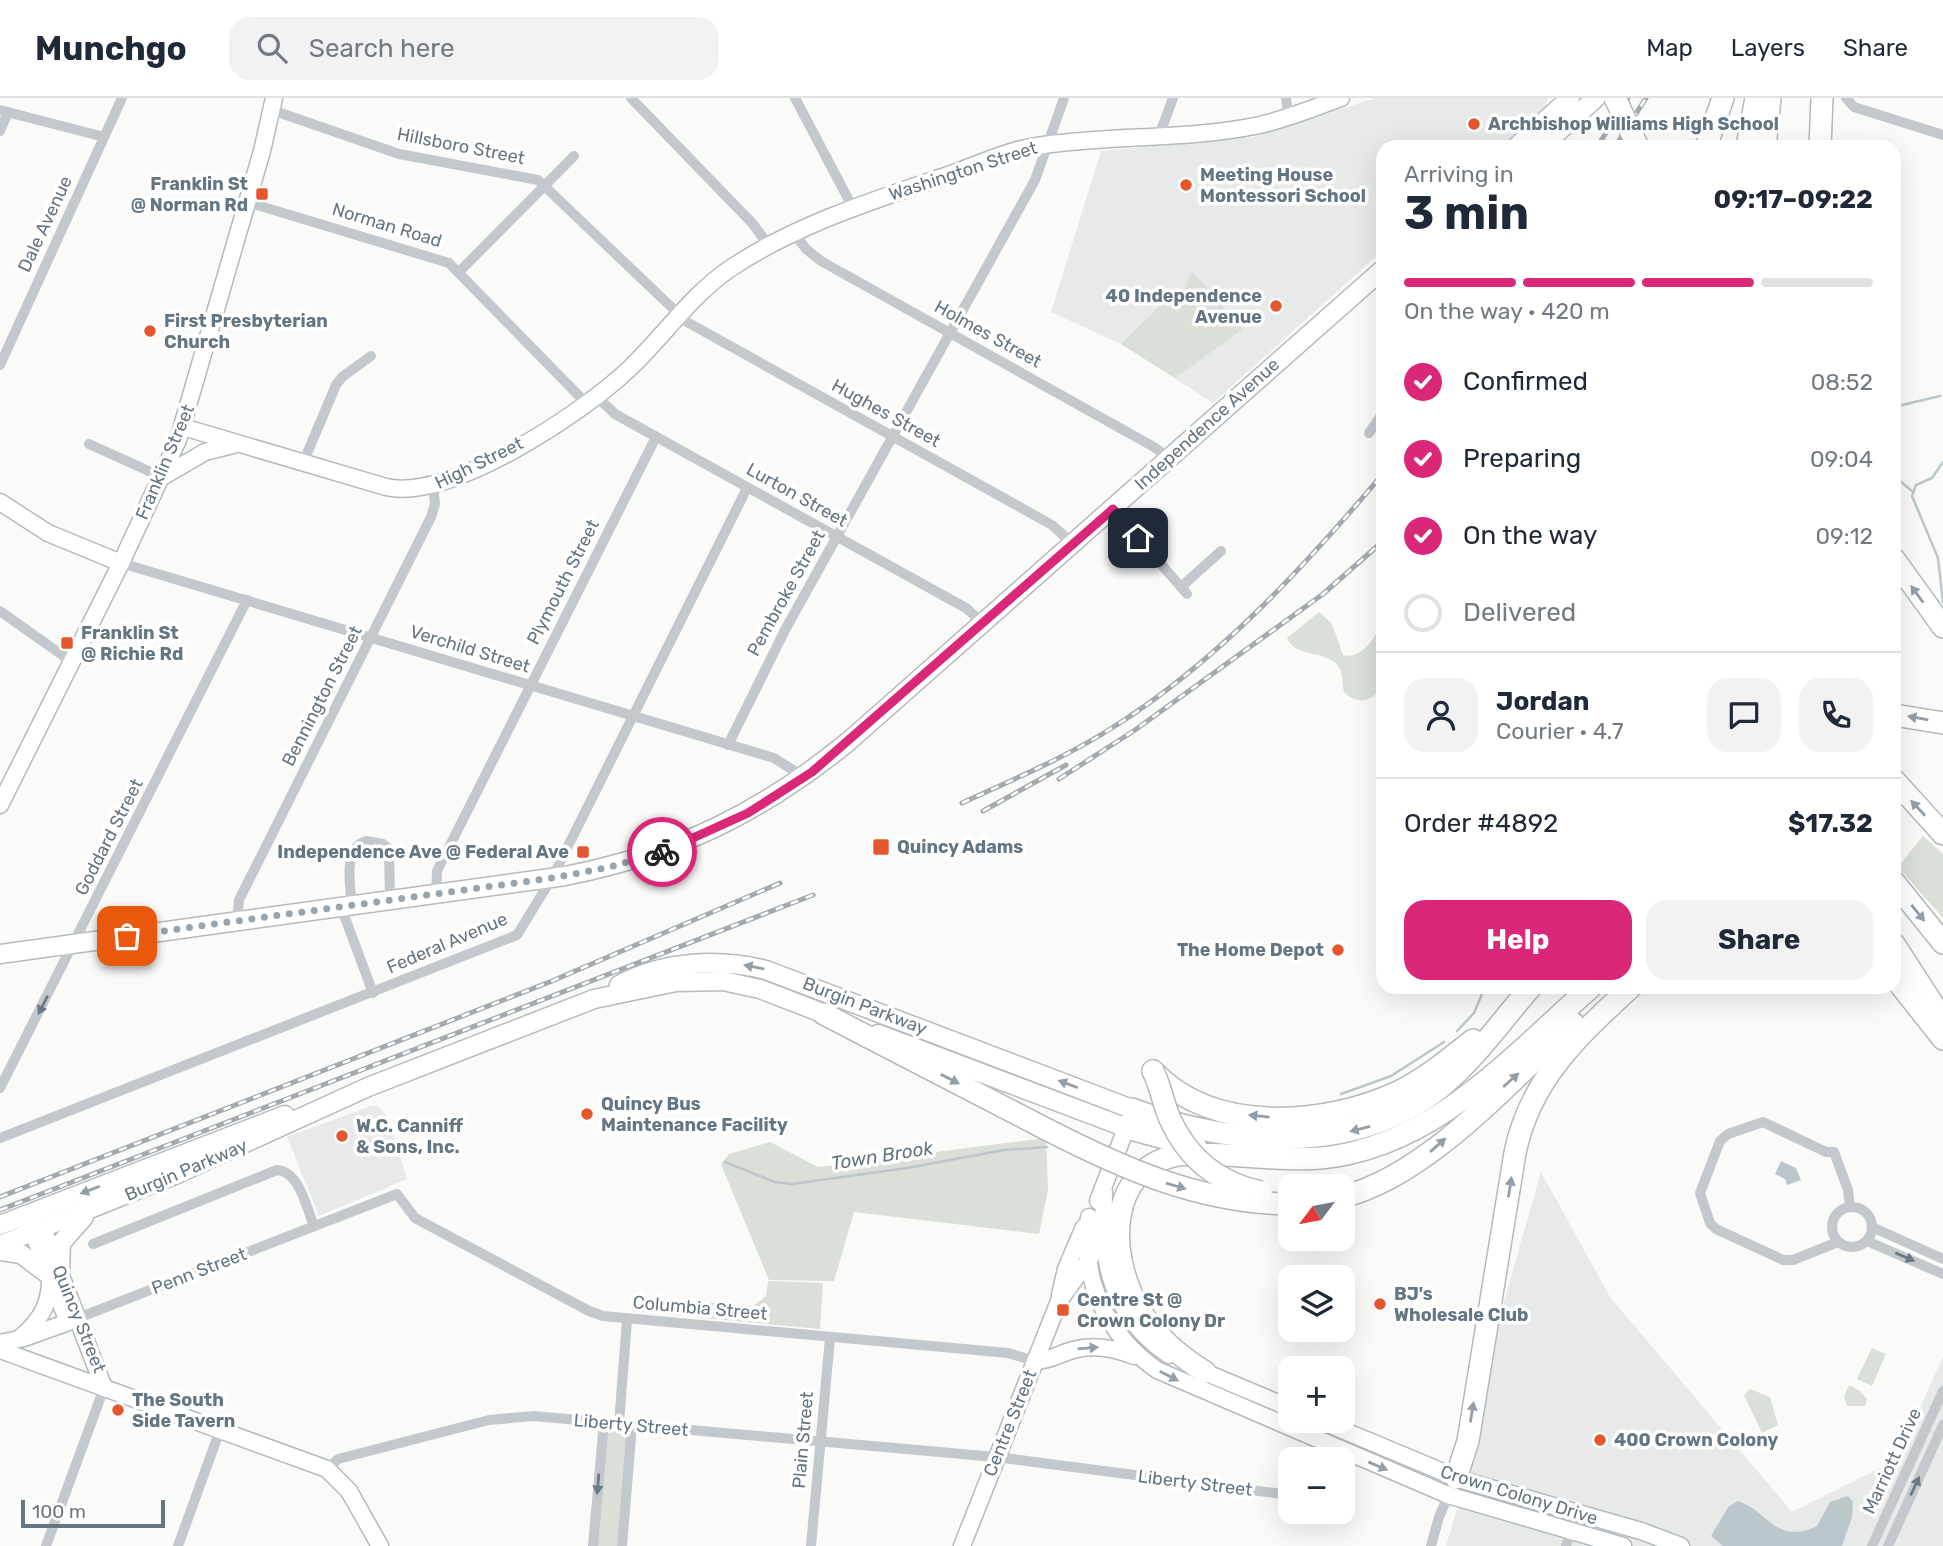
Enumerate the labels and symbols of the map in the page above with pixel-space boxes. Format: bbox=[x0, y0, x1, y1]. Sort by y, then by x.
place label: Archbishop Williams High School bbox=[1488, 113, 1779, 135]
marker: Archbishop Williams High School bbox=[1466, 116, 1482, 132]
street label: Hillsboro Street bbox=[395, 123, 527, 169]
street label: Washington Street bbox=[886, 137, 1040, 205]
place label: Meeting House Montessori School bbox=[1200, 164, 1366, 207]
street label: Dale Avenue bbox=[13, 172, 77, 276]
place label: Franklin St @ Norman Rd bbox=[131, 173, 248, 216]
marker: Meeting House Montessori School bbox=[1178, 177, 1194, 193]
marker: Franklin St @ Norman Rd bbox=[254, 186, 270, 202]
street label: Norman Road bbox=[329, 198, 445, 252]
place label: 40 Independence Avenue bbox=[1106, 285, 1262, 328]
street label: Holmes Street bbox=[931, 295, 1045, 373]
marker: 40 Independence Avenue bbox=[1268, 298, 1284, 314]
place label: First Presbyterian Church bbox=[164, 310, 328, 353]
marker: First Presbyterian Church bbox=[142, 323, 158, 339]
street label: Independence Avenue bbox=[1130, 353, 1284, 495]
street label: Hughes Street bbox=[828, 374, 944, 452]
street label: Franklin Street bbox=[131, 401, 199, 523]
street label: High Street bbox=[431, 432, 527, 494]
street label: Lurton Street bbox=[743, 458, 851, 532]
pin bbox=[1108, 508, 1168, 568]
street label: Plymouth Street bbox=[522, 516, 604, 648]
street label: Pembroke Street bbox=[742, 526, 830, 660]
one-way arrow bbox=[1910, 585, 1924, 603]
street label: Verchild Street bbox=[407, 620, 533, 678]
place label: Franklin St @ Richie Rd bbox=[81, 622, 183, 665]
street label: Bennington Street bbox=[277, 622, 367, 770]
marker: Franklin St @ Richie Rd bbox=[59, 635, 75, 651]
one-way arrow bbox=[1907, 712, 1929, 723]
street label: Goddard Street bbox=[70, 775, 148, 899]
one-way arrow bbox=[1909, 799, 1926, 816]
courier bbox=[627, 817, 697, 887]
place label: Quincy Adams bbox=[897, 836, 1023, 858]
marker: Quincy Adams bbox=[871, 837, 891, 857]
place label: Independence Ave @ Federal Ave bbox=[277, 841, 569, 863]
marker: Independence Ave @ Federal Ave bbox=[575, 844, 591, 860]
one-way arrow bbox=[1910, 904, 1925, 921]
pin bbox=[97, 906, 157, 966]
street label: Federal Avenue bbox=[383, 908, 511, 978]
place label: The Home Depot bbox=[1177, 939, 1324, 961]
marker: The Home Depot bbox=[1330, 942, 1346, 958]
one-way arrow bbox=[743, 962, 765, 973]
street label: Burgin Parkway bbox=[800, 972, 930, 1040]
one-way arrow bbox=[38, 995, 49, 1015]
one-way arrow bbox=[1502, 1072, 1519, 1088]
one-way arrow bbox=[940, 1073, 960, 1084]
one-way arrow bbox=[1057, 1079, 1078, 1090]
place label: Quincy Bus Maintenance Facility bbox=[601, 1093, 788, 1136]
marker: Quincy Bus Maintenance Facility bbox=[579, 1106, 595, 1122]
one-way arrow bbox=[1248, 1110, 1270, 1121]
place label: W.C. Canniff & Sons, Inc. bbox=[356, 1115, 463, 1158]
one-way arrow bbox=[1349, 1124, 1371, 1135]
marker: W.C. Canniff & Sons, Inc. bbox=[334, 1128, 350, 1144]
street label: Burgin Parkway bbox=[121, 1134, 251, 1206]
water label: Town Brook bbox=[829, 1136, 935, 1175]
one-way arrow bbox=[1430, 1138, 1447, 1153]
north arrow bbox=[1278, 1174, 1354, 1251]
one-way arrow bbox=[1505, 1176, 1516, 1198]
one-way arrow bbox=[1165, 1182, 1186, 1192]
one-way arrow bbox=[80, 1184, 101, 1195]
street label: Penn Street bbox=[148, 1243, 250, 1299]
one-way arrow bbox=[1895, 1251, 1915, 1263]
street label: Quincy Street bbox=[47, 1262, 111, 1376]
place label: BJ's Wholesale Club bbox=[1394, 1283, 1528, 1326]
place label: Centre St @ Crown Colony Dr bbox=[1077, 1289, 1225, 1332]
street label: Columbia Street bbox=[632, 1291, 768, 1325]
marker: BJ's Wholesale Club bbox=[1372, 1296, 1388, 1312]
marker: Centre St @ Crown Colony Dr bbox=[1055, 1302, 1071, 1318]
one-way arrow bbox=[1078, 1342, 1100, 1353]
street label: Centre Street bbox=[979, 1366, 1041, 1480]
one-way arrow bbox=[1159, 1371, 1179, 1382]
place label: The South Side Tavern bbox=[132, 1389, 235, 1432]
street label: Plain Street bbox=[788, 1390, 818, 1490]
one-way arrow bbox=[1467, 1401, 1478, 1423]
marker: The South Side Tavern bbox=[110, 1402, 126, 1418]
street label: Marriott Drive bbox=[1858, 1405, 1926, 1517]
street label: Liberty Street bbox=[573, 1409, 689, 1441]
place label: 400 Crown Colony bbox=[1614, 1429, 1779, 1451]
marker: 400 Crown Colony bbox=[1592, 1432, 1608, 1448]
one-way arrow bbox=[1368, 1460, 1389, 1471]
street label: Crown Colony Drive bbox=[1438, 1461, 1600, 1529]
street label: Liberty Street bbox=[1137, 1465, 1253, 1501]
one-way arrow bbox=[592, 1473, 603, 1495]
one-way arrow bbox=[1910, 1476, 1921, 1496]
scale bar bbox=[21, 1497, 164, 1529]

